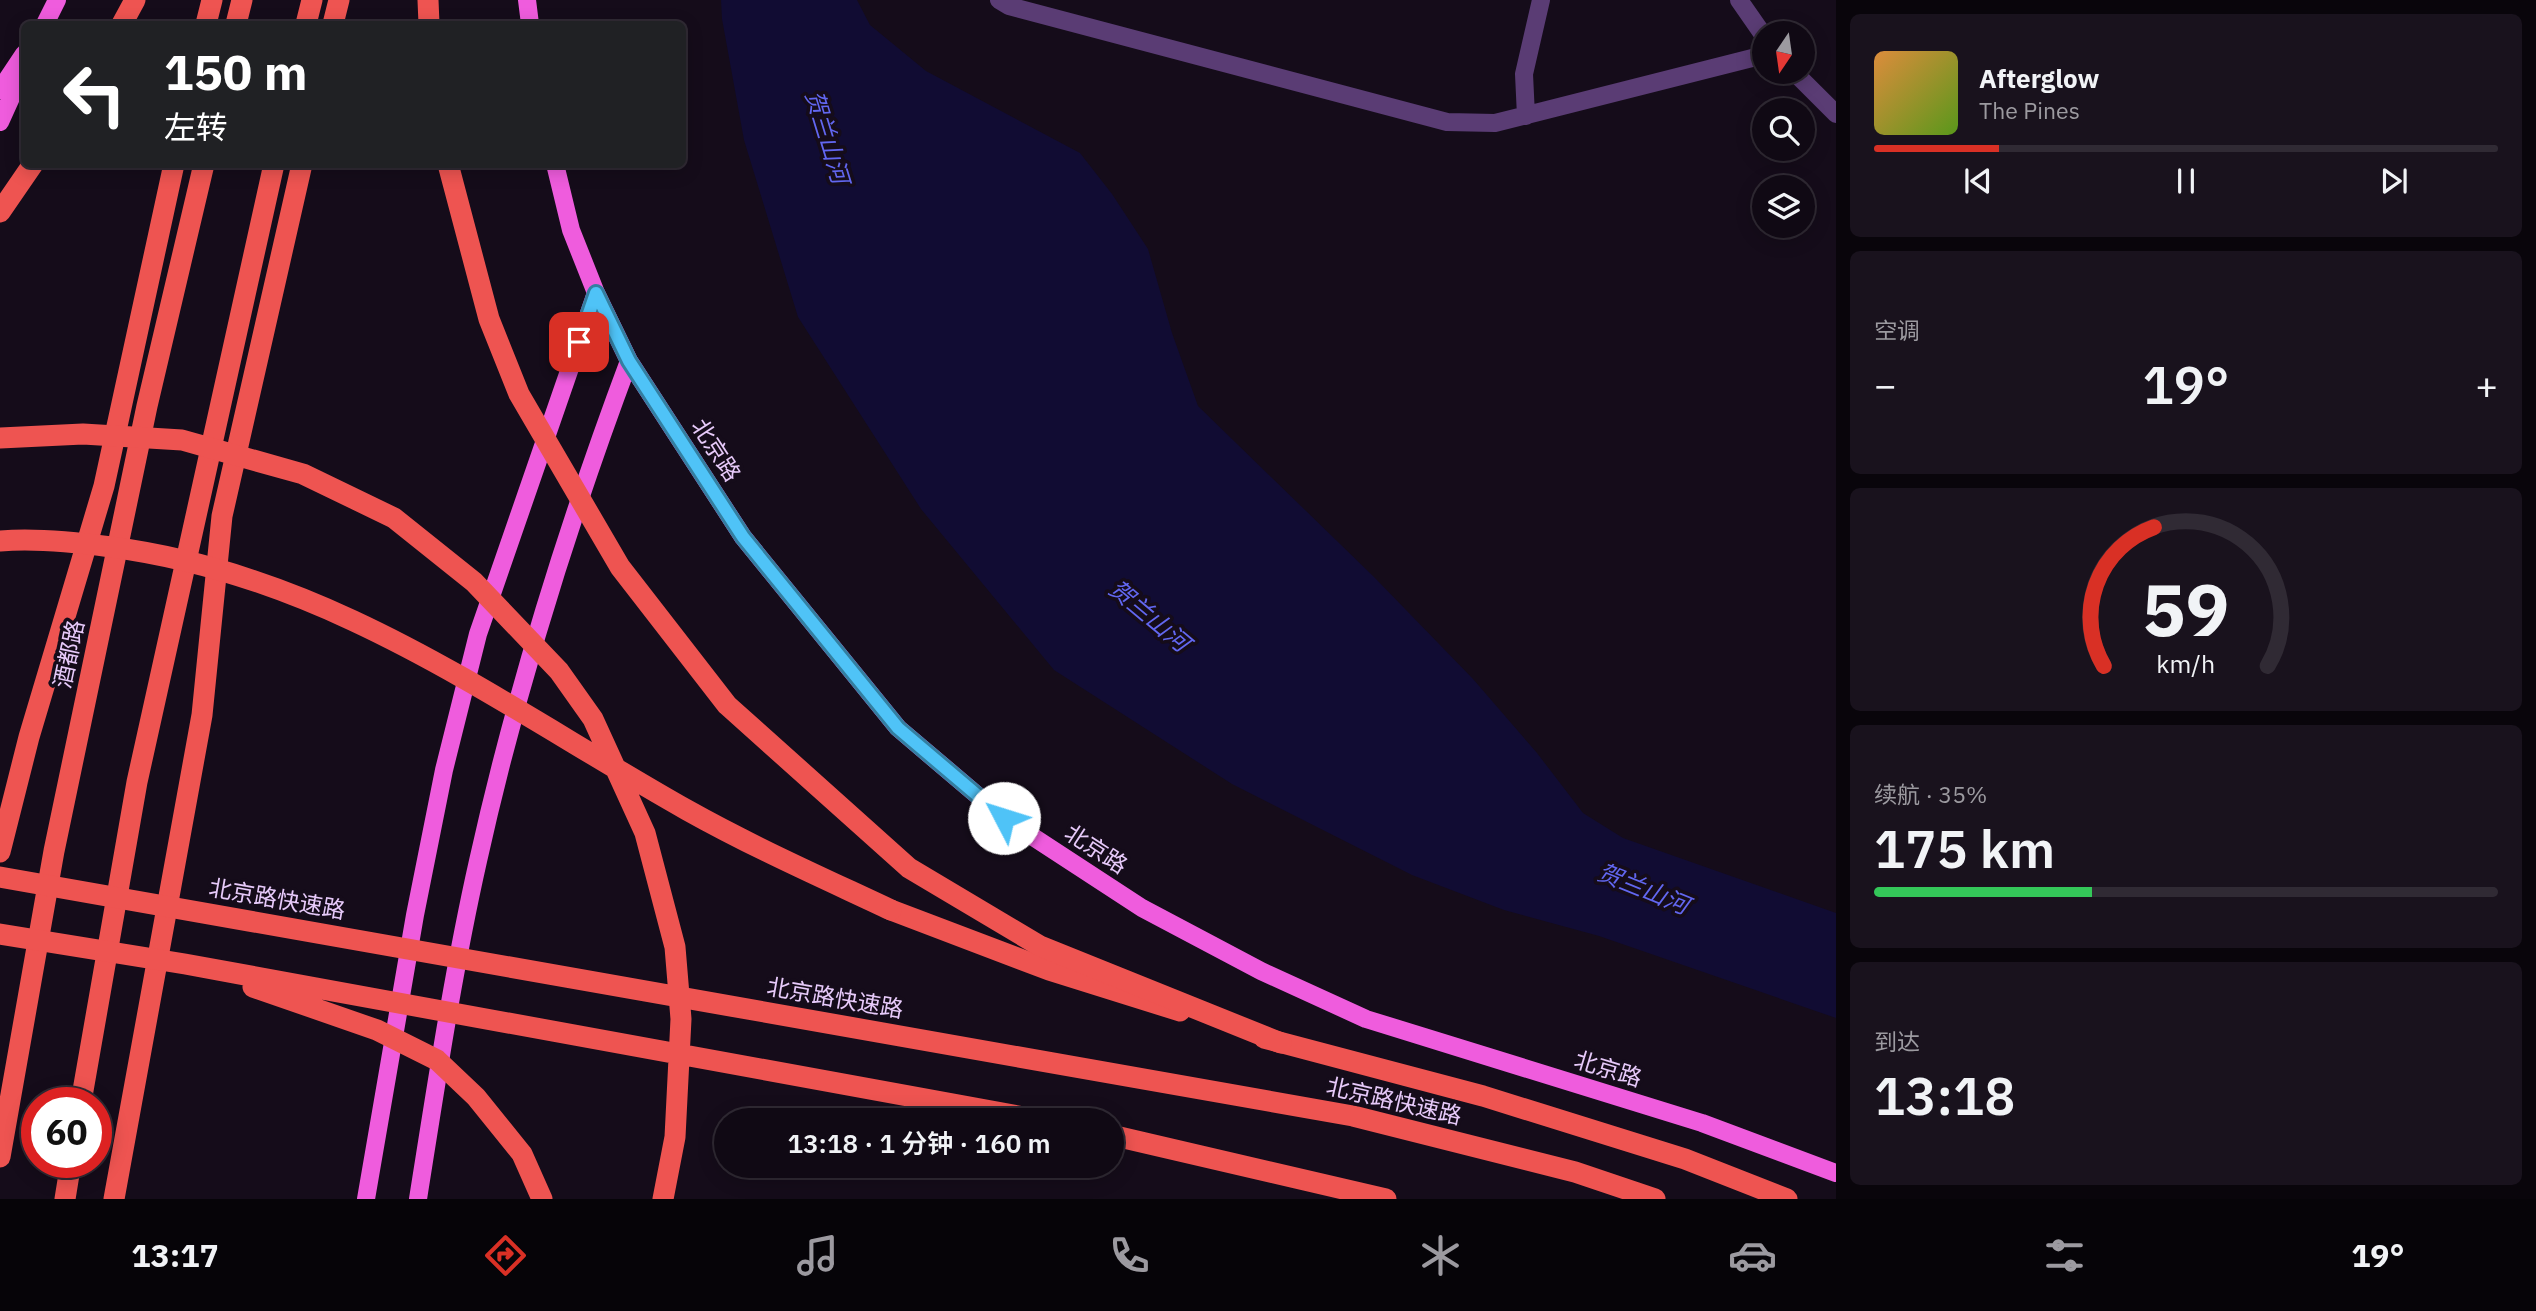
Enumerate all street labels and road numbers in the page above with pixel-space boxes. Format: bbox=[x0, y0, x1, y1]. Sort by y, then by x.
street label: 北京路 bbox=[685, 412, 748, 487]
street label: 酒都路 bbox=[46, 617, 90, 691]
street label: 北京路 bbox=[1059, 817, 1134, 880]
street label: 北京路快速路 bbox=[207, 871, 348, 925]
street label: 北京路快速路 bbox=[765, 970, 906, 1024]
street label: 北京路 bbox=[1571, 1044, 1646, 1092]
street label: 北京路快速路 bbox=[1324, 1070, 1465, 1130]

